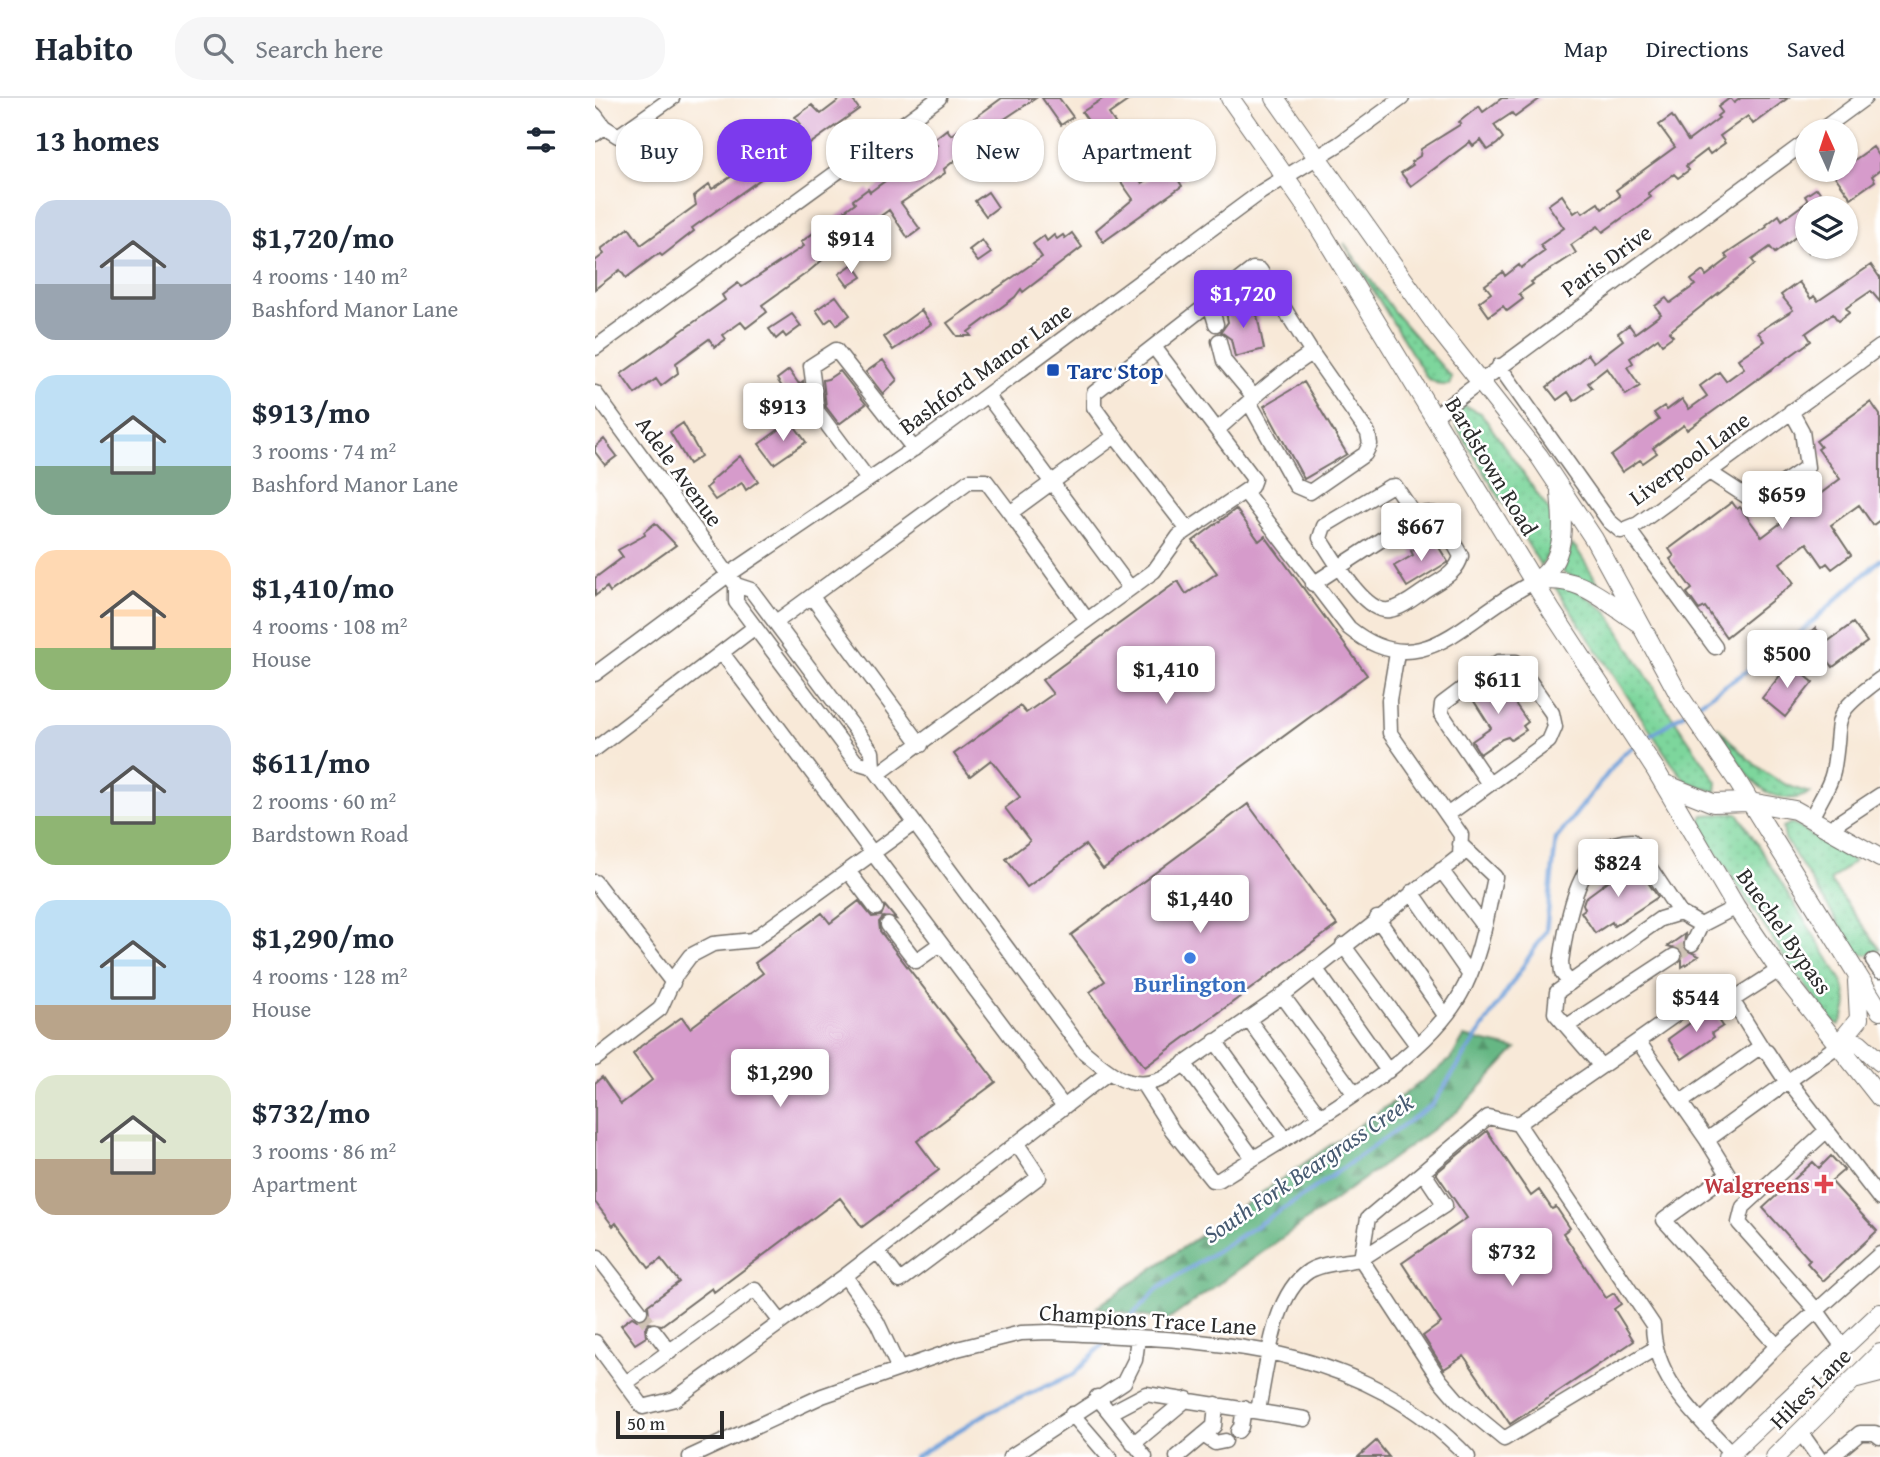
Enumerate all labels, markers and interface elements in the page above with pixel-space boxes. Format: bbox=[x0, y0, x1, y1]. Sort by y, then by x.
search box bbox=[175, 17, 665, 80]
text: Habito bbox=[35, 24, 133, 72]
icon: search bbox=[199, 29, 237, 67]
text: Search here bbox=[255, 29, 383, 68]
text: Map bbox=[1564, 31, 1608, 66]
text: Directions bbox=[1646, 31, 1749, 66]
text: Saved bbox=[1787, 31, 1845, 66]
text: 13 homes bbox=[35, 118, 160, 162]
chip: Buy bbox=[616, 119, 703, 182]
chip: Rent bbox=[717, 119, 812, 182]
chip: Filters bbox=[826, 119, 938, 182]
chip: New bbox=[952, 119, 1044, 182]
chip: Apartment bbox=[1058, 119, 1216, 182]
north arrow bbox=[1795, 119, 1859, 182]
map controls bbox=[1795, 119, 1858, 259]
icon: filters bbox=[522, 121, 560, 159]
button: layers bbox=[1795, 196, 1858, 259]
text: $1,720/mo bbox=[252, 215, 394, 259]
pin: $914 bbox=[810, 216, 892, 275]
street label: Paris Drive bbox=[1554, 216, 1658, 304]
text: $914 bbox=[827, 221, 875, 254]
icon: home bbox=[91, 228, 175, 312]
text: 4 rooms · 140 m² bbox=[252, 259, 407, 292]
pin: $1,720 bbox=[1186, 271, 1300, 330]
text: $1,720 bbox=[1210, 276, 1276, 309]
text: Bashford Manor Lane bbox=[252, 292, 458, 325]
street label: Bashford Manor Lane bbox=[892, 294, 1078, 442]
place label: Tarc Stop bbox=[1067, 354, 1163, 387]
marker: Tarc Stop bbox=[1045, 362, 1061, 378]
pin: $913 bbox=[742, 384, 824, 443]
text: $913 bbox=[759, 389, 807, 422]
text: $913/mo bbox=[252, 390, 370, 434]
street label: Bardstown Road bbox=[1438, 390, 1547, 542]
icon: home bbox=[91, 403, 175, 487]
street label: Liverpool Lane bbox=[1622, 403, 1756, 513]
street label: Adele Avenue bbox=[628, 409, 732, 533]
text: 3 rooms · 74 m² bbox=[252, 434, 396, 467]
text: Bashford Manor Lane bbox=[252, 467, 458, 500]
pin: $659 bbox=[1741, 472, 1823, 531]
text: $659 bbox=[1758, 477, 1806, 510]
pin: $667 bbox=[1380, 504, 1462, 563]
text: $667 bbox=[1397, 509, 1445, 542]
text: $1,410/mo bbox=[252, 565, 394, 609]
icon: home bbox=[91, 578, 175, 662]
text: 4 rooms · 108 m² bbox=[252, 609, 407, 642]
pin: $500 bbox=[1746, 630, 1828, 690]
text: $500 bbox=[1763, 636, 1811, 669]
text: House bbox=[252, 642, 311, 675]
pin: $1,410 bbox=[1109, 646, 1223, 706]
text: $1,410 bbox=[1133, 652, 1199, 685]
pin: $611 bbox=[1457, 656, 1539, 716]
text: $611 bbox=[1474, 662, 1522, 695]
text: $611/mo bbox=[252, 740, 370, 784]
icon: home bbox=[91, 753, 175, 837]
text: 2 rooms · 60 m² bbox=[252, 784, 396, 817]
text: Bardstown Road bbox=[252, 817, 409, 850]
pin: $824 bbox=[1577, 840, 1659, 899]
text: $824 bbox=[1594, 845, 1642, 878]
street label: Buechel Bypass bbox=[1729, 861, 1841, 1001]
pin: $1,440 bbox=[1143, 876, 1257, 935]
text: $1,440 bbox=[1167, 881, 1233, 914]
text: $1,290/mo bbox=[252, 915, 394, 959]
icon: home bbox=[91, 928, 175, 1012]
marker: Burlington bbox=[1182, 950, 1198, 966]
text: 4 rooms · 128 m² bbox=[252, 959, 407, 992]
place label: Burlington bbox=[1134, 967, 1247, 1000]
pin: $544 bbox=[1655, 974, 1737, 1034]
text: $544 bbox=[1672, 980, 1720, 1013]
text: House bbox=[252, 992, 311, 1025]
pin: $1,290 bbox=[723, 1049, 837, 1109]
text: $1,290 bbox=[747, 1055, 813, 1088]
water label: South Fork Beargrass Creek bbox=[1196, 1084, 1420, 1252]
text: $732/mo bbox=[252, 1090, 370, 1134]
icon: home bbox=[91, 1103, 175, 1187]
text: 3 rooms · 86 m² bbox=[252, 1134, 396, 1167]
text: Apartment bbox=[252, 1167, 357, 1200]
place label: Walgreens bbox=[1704, 1168, 1810, 1201]
marker: Walgreens bbox=[1816, 1176, 1832, 1192]
pin: $732 bbox=[1471, 1228, 1553, 1288]
text: $732 bbox=[1488, 1234, 1536, 1267]
street label: Champions Trace Lane bbox=[1038, 1295, 1258, 1343]
street label: Hikes Lane bbox=[1762, 1340, 1858, 1436]
scale bar bbox=[616, 1408, 725, 1440]
text: 50 m bbox=[627, 1409, 665, 1437]

